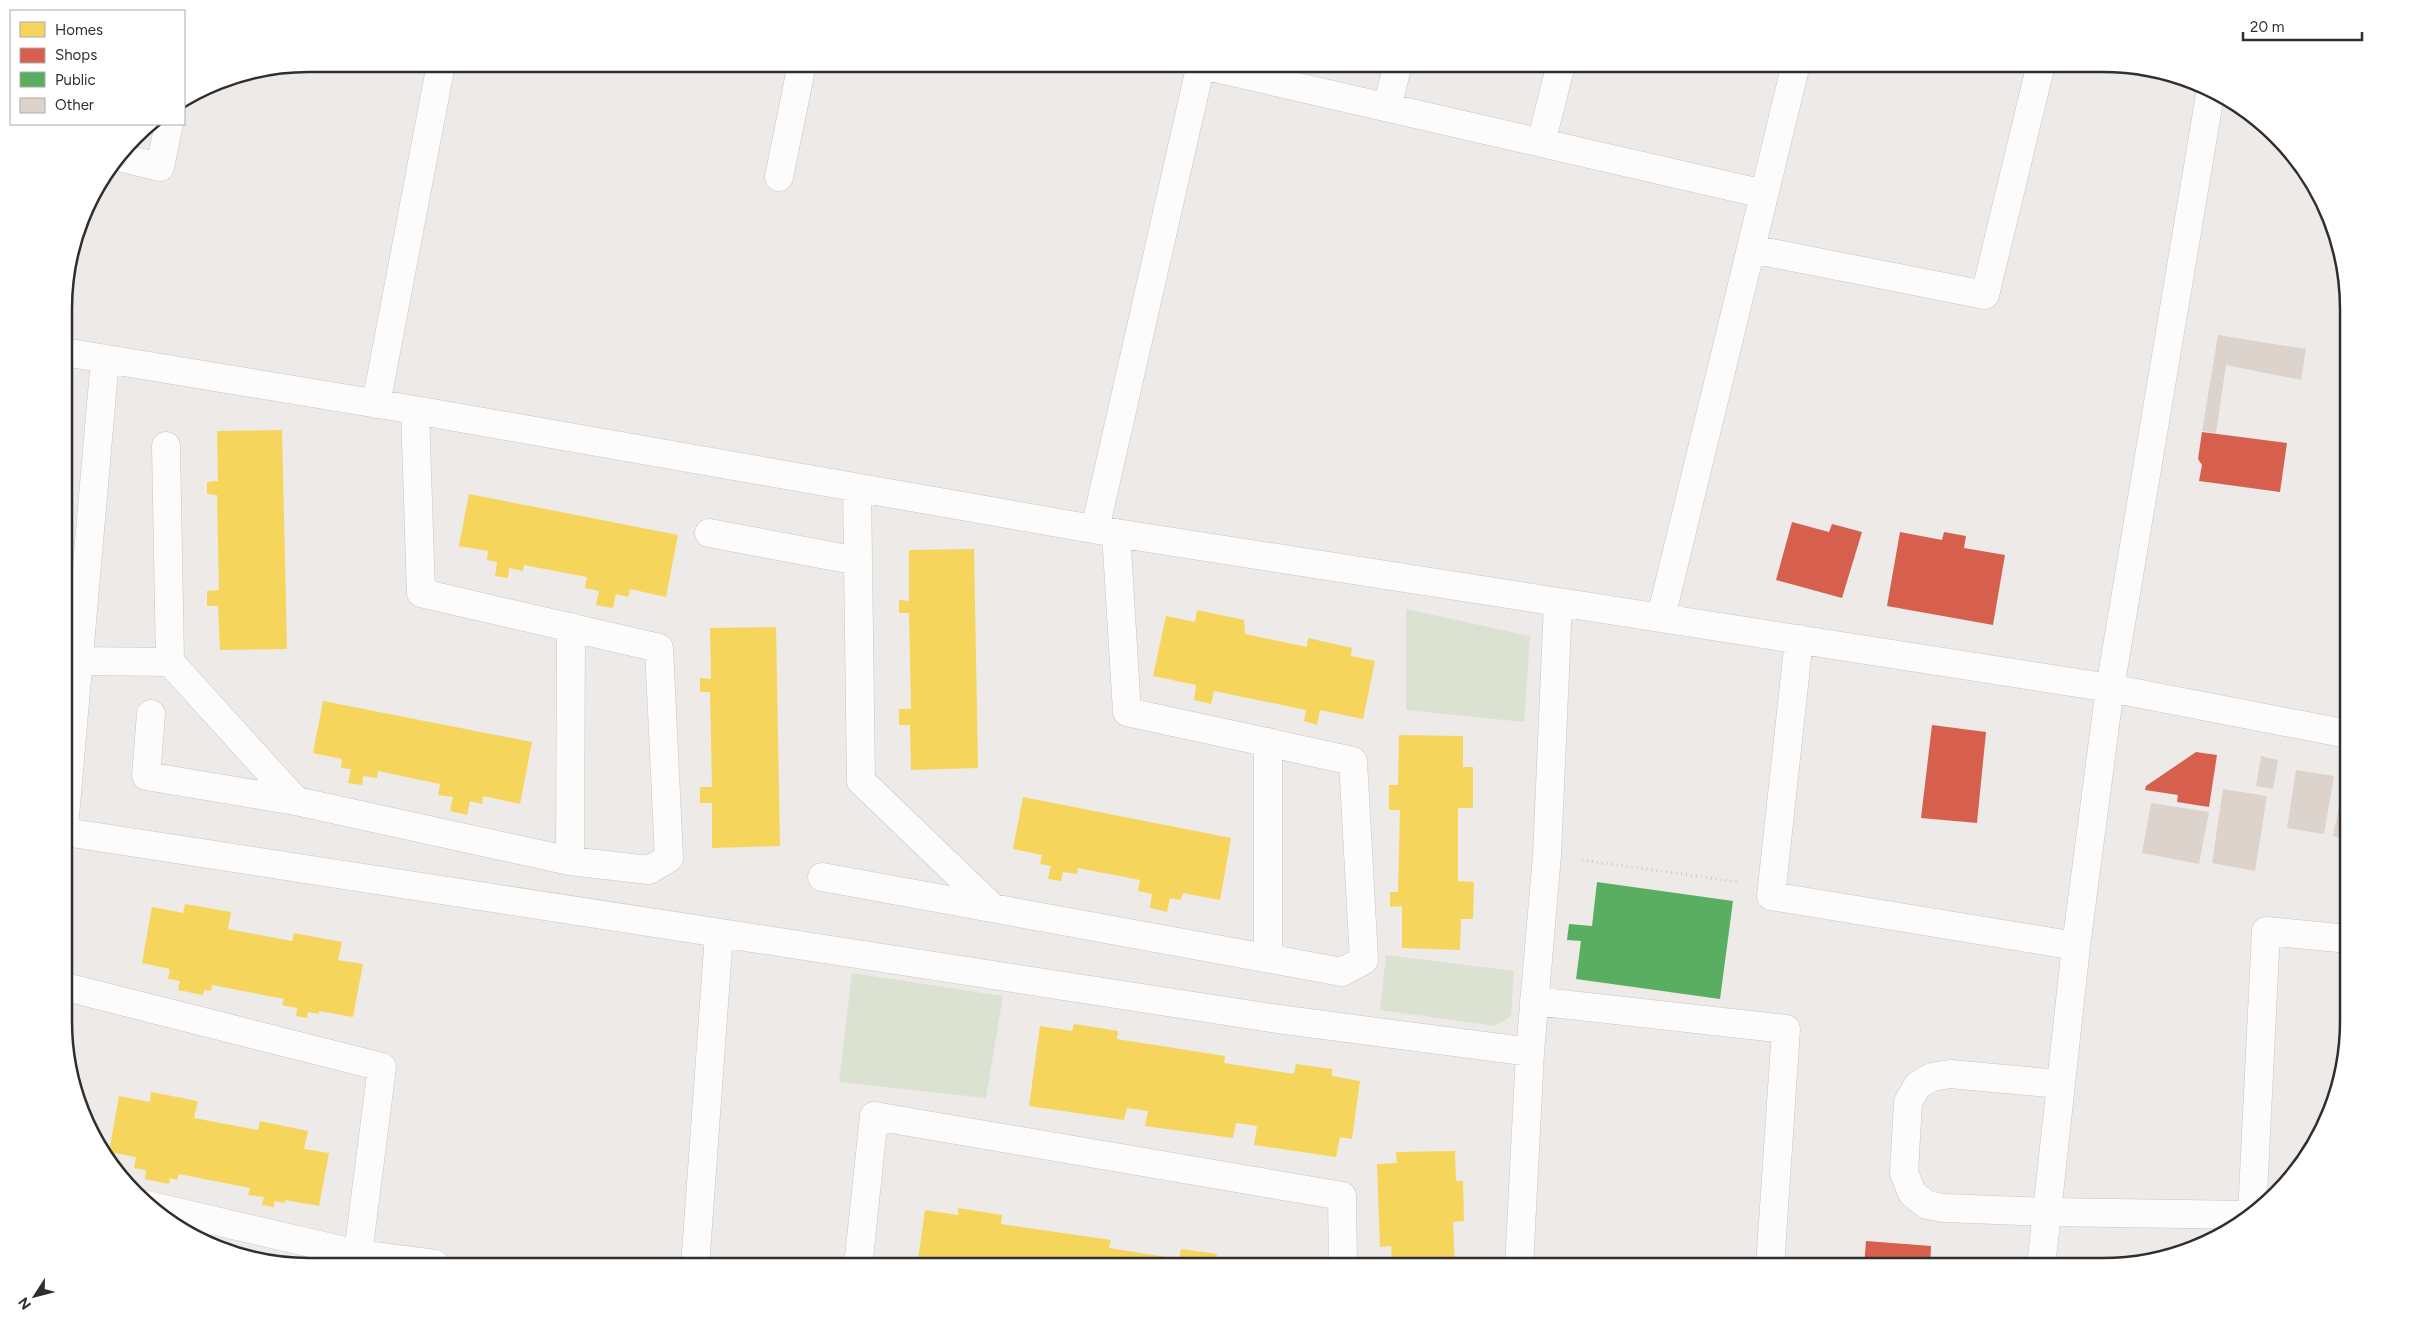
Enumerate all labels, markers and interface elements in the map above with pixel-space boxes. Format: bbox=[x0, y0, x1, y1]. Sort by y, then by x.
legend bbox=[10, 10, 185, 125]
scale bar bbox=[2243, 10, 2362, 42]
text: 20 m bbox=[2250, 18, 2284, 36]
text: Homes bbox=[55, 21, 103, 39]
text: Shops bbox=[55, 46, 97, 64]
text: Public bbox=[55, 71, 96, 89]
text: Other bbox=[55, 96, 94, 114]
north arrow bbox=[10, 1271, 60, 1321]
text: N bbox=[15, 1294, 35, 1313]

